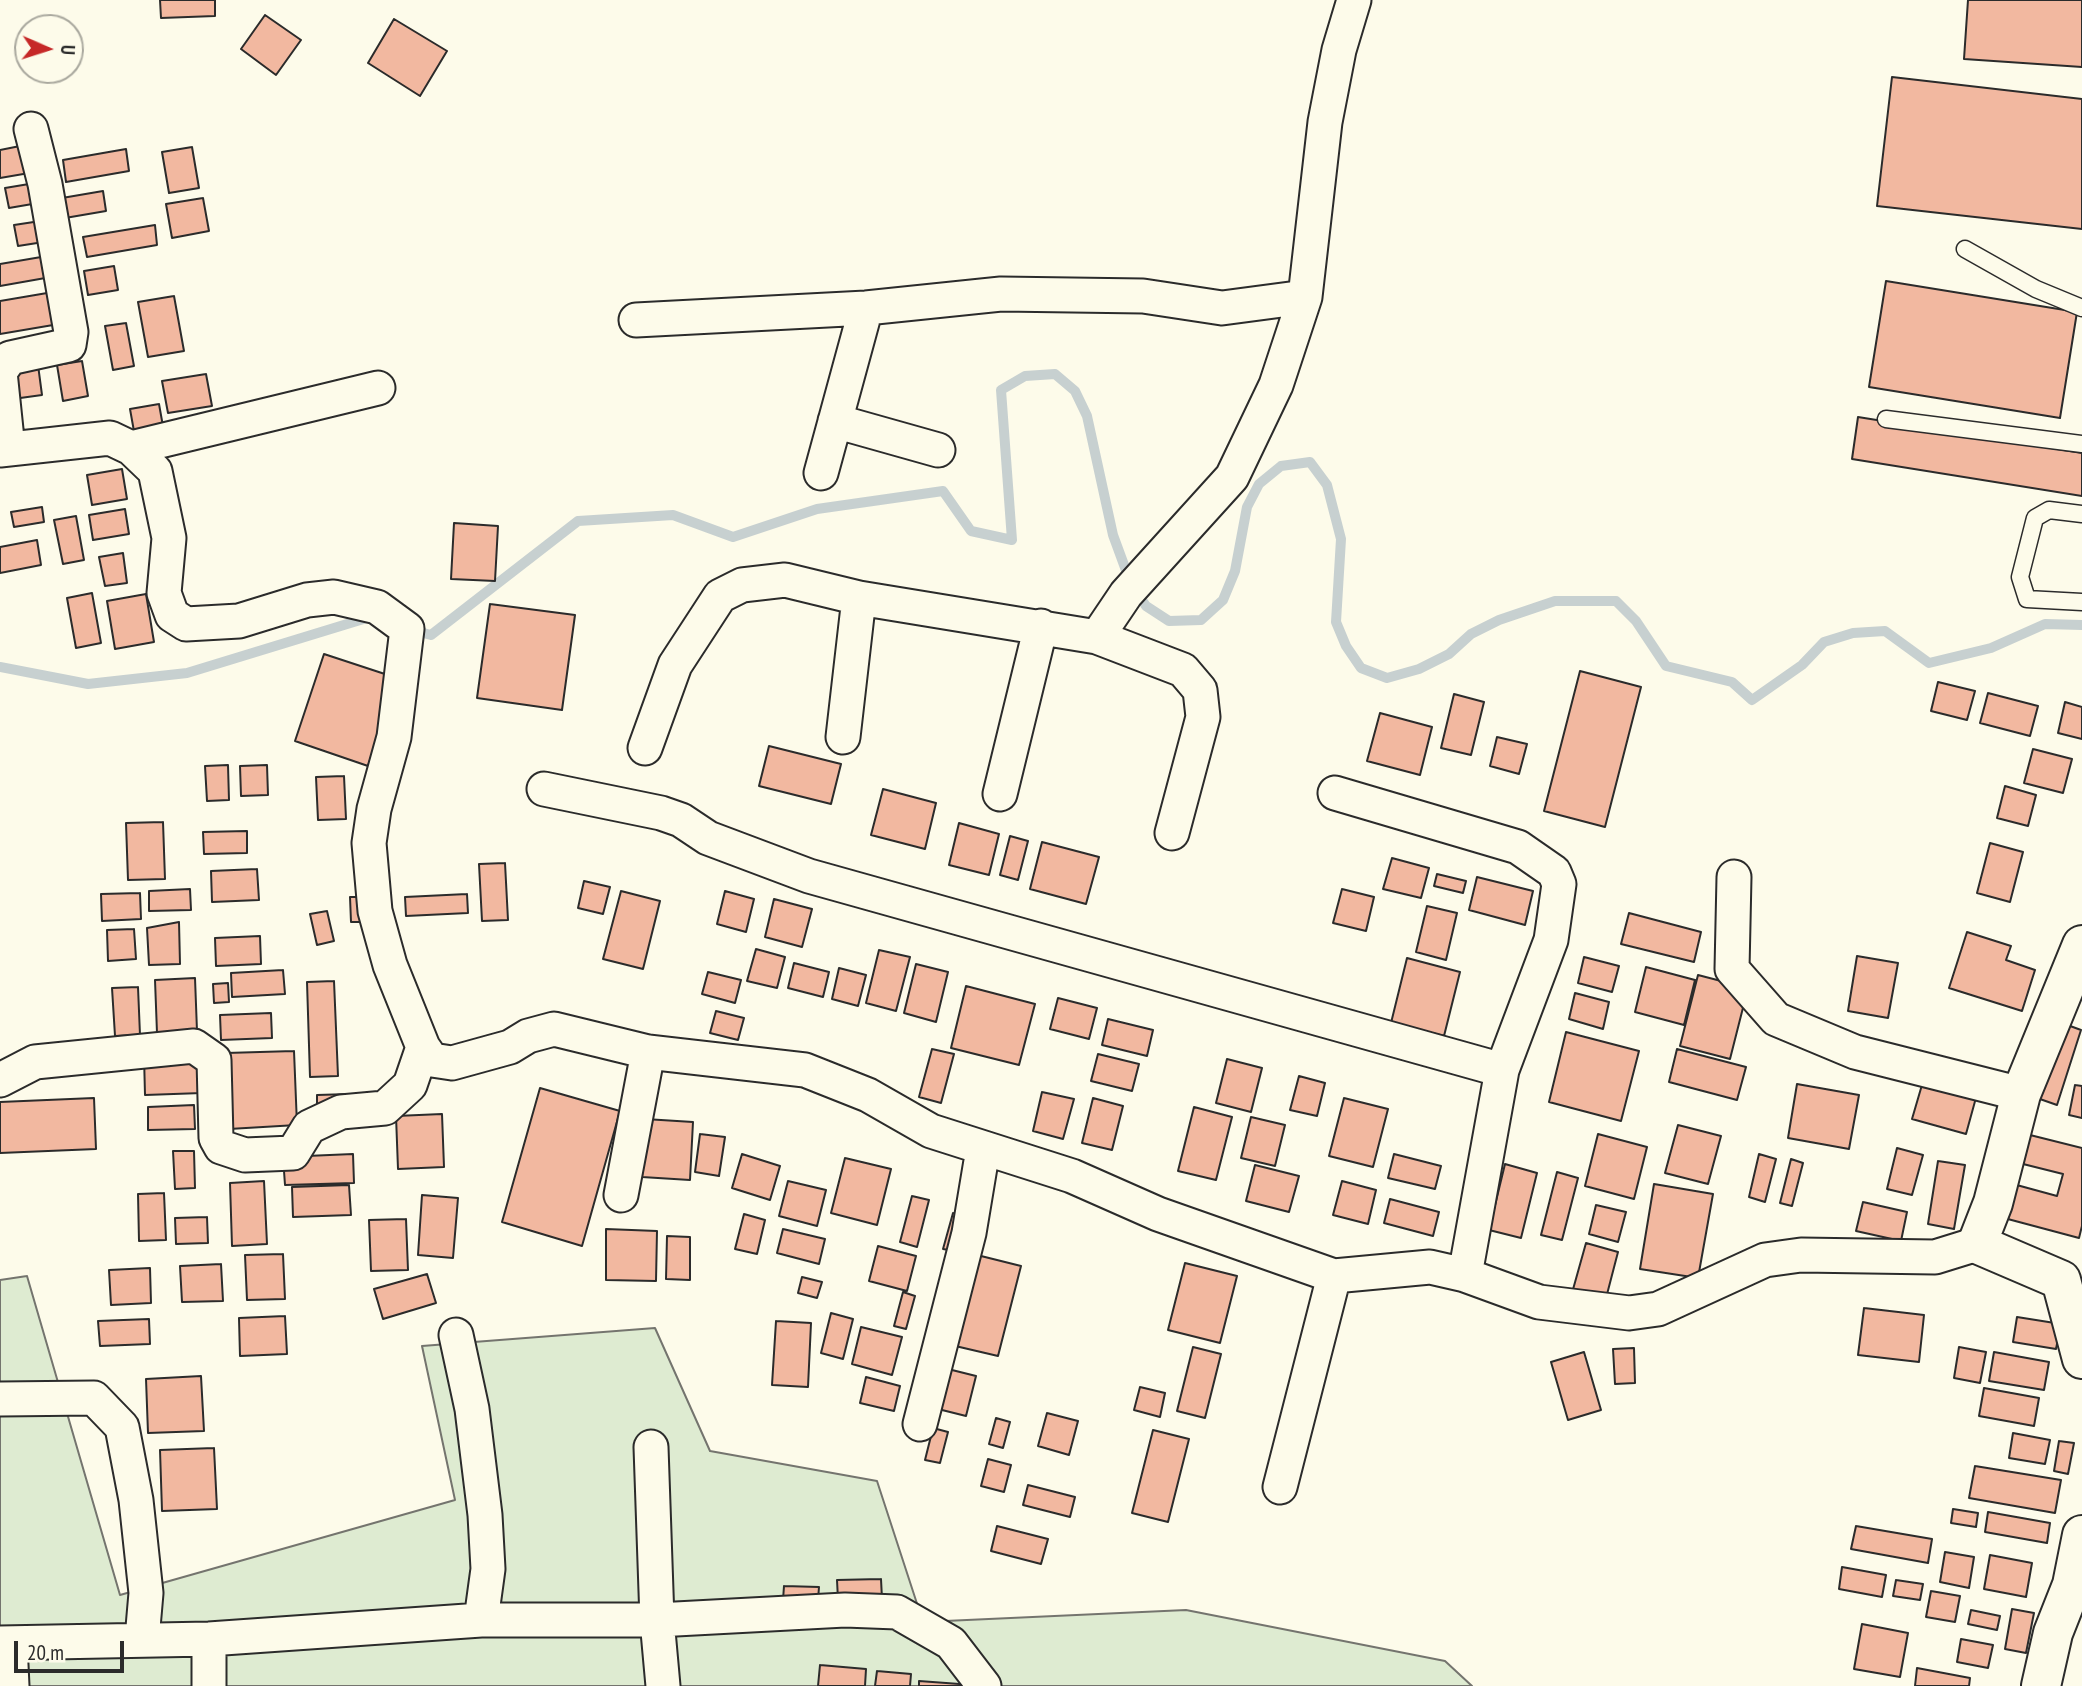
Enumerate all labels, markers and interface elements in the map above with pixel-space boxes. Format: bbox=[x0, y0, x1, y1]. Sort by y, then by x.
north arrow bbox=[14, 14, 84, 84]
text: U bbox=[56, 44, 80, 56]
scale bar bbox=[18, 1626, 128, 1670]
text: 20 m bbox=[27, 1639, 64, 1666]

